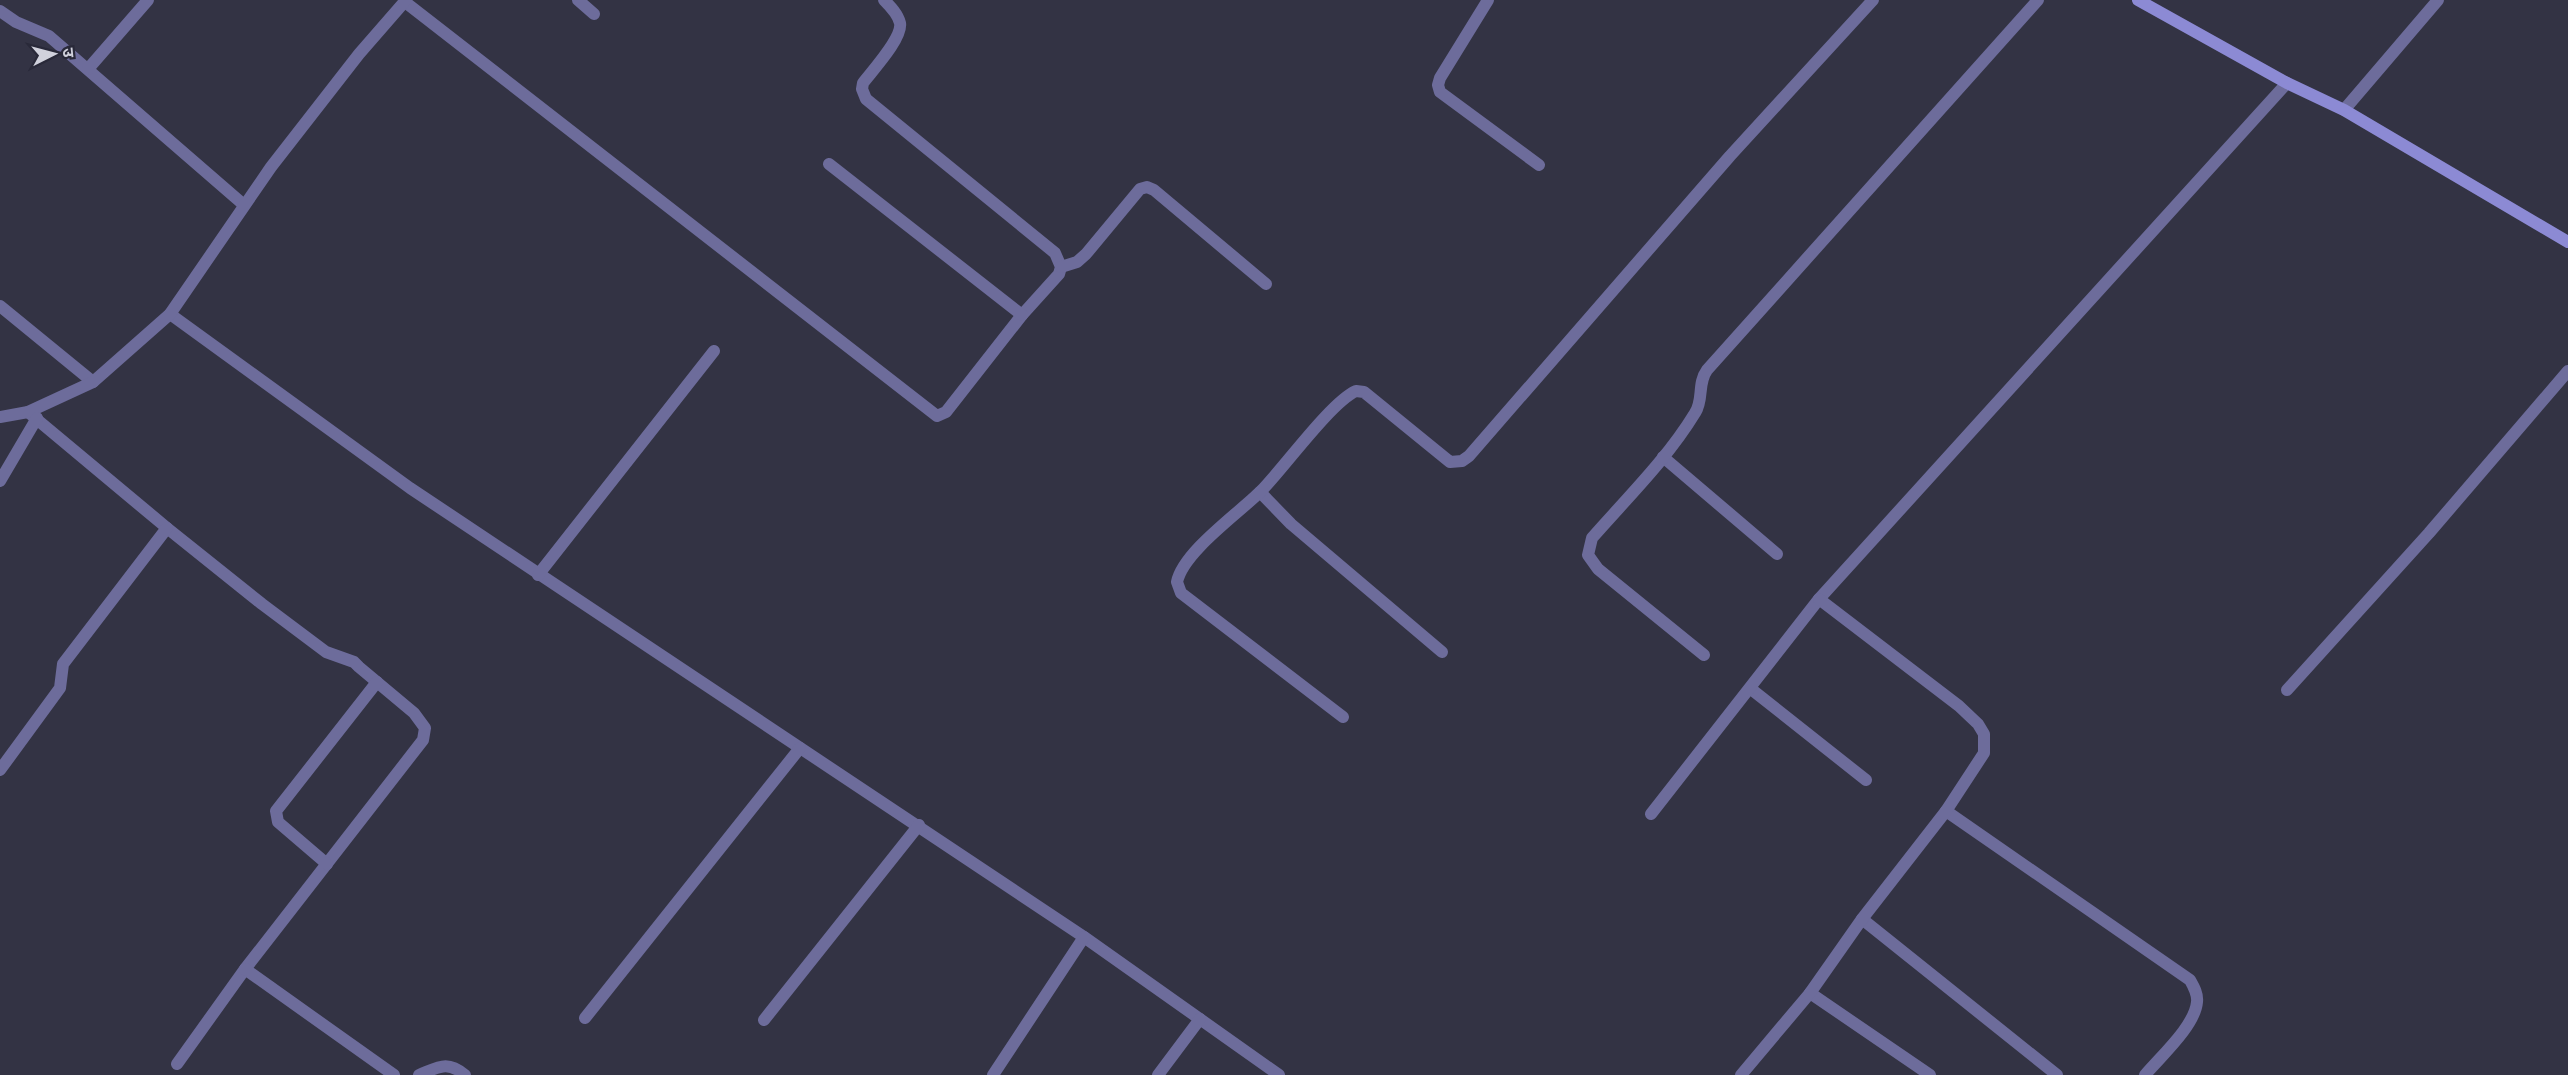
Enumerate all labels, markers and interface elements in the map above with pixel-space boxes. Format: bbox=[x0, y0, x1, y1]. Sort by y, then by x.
north arrow bbox=[24, 24, 84, 84]
text: उ bbox=[57, 47, 78, 59]

